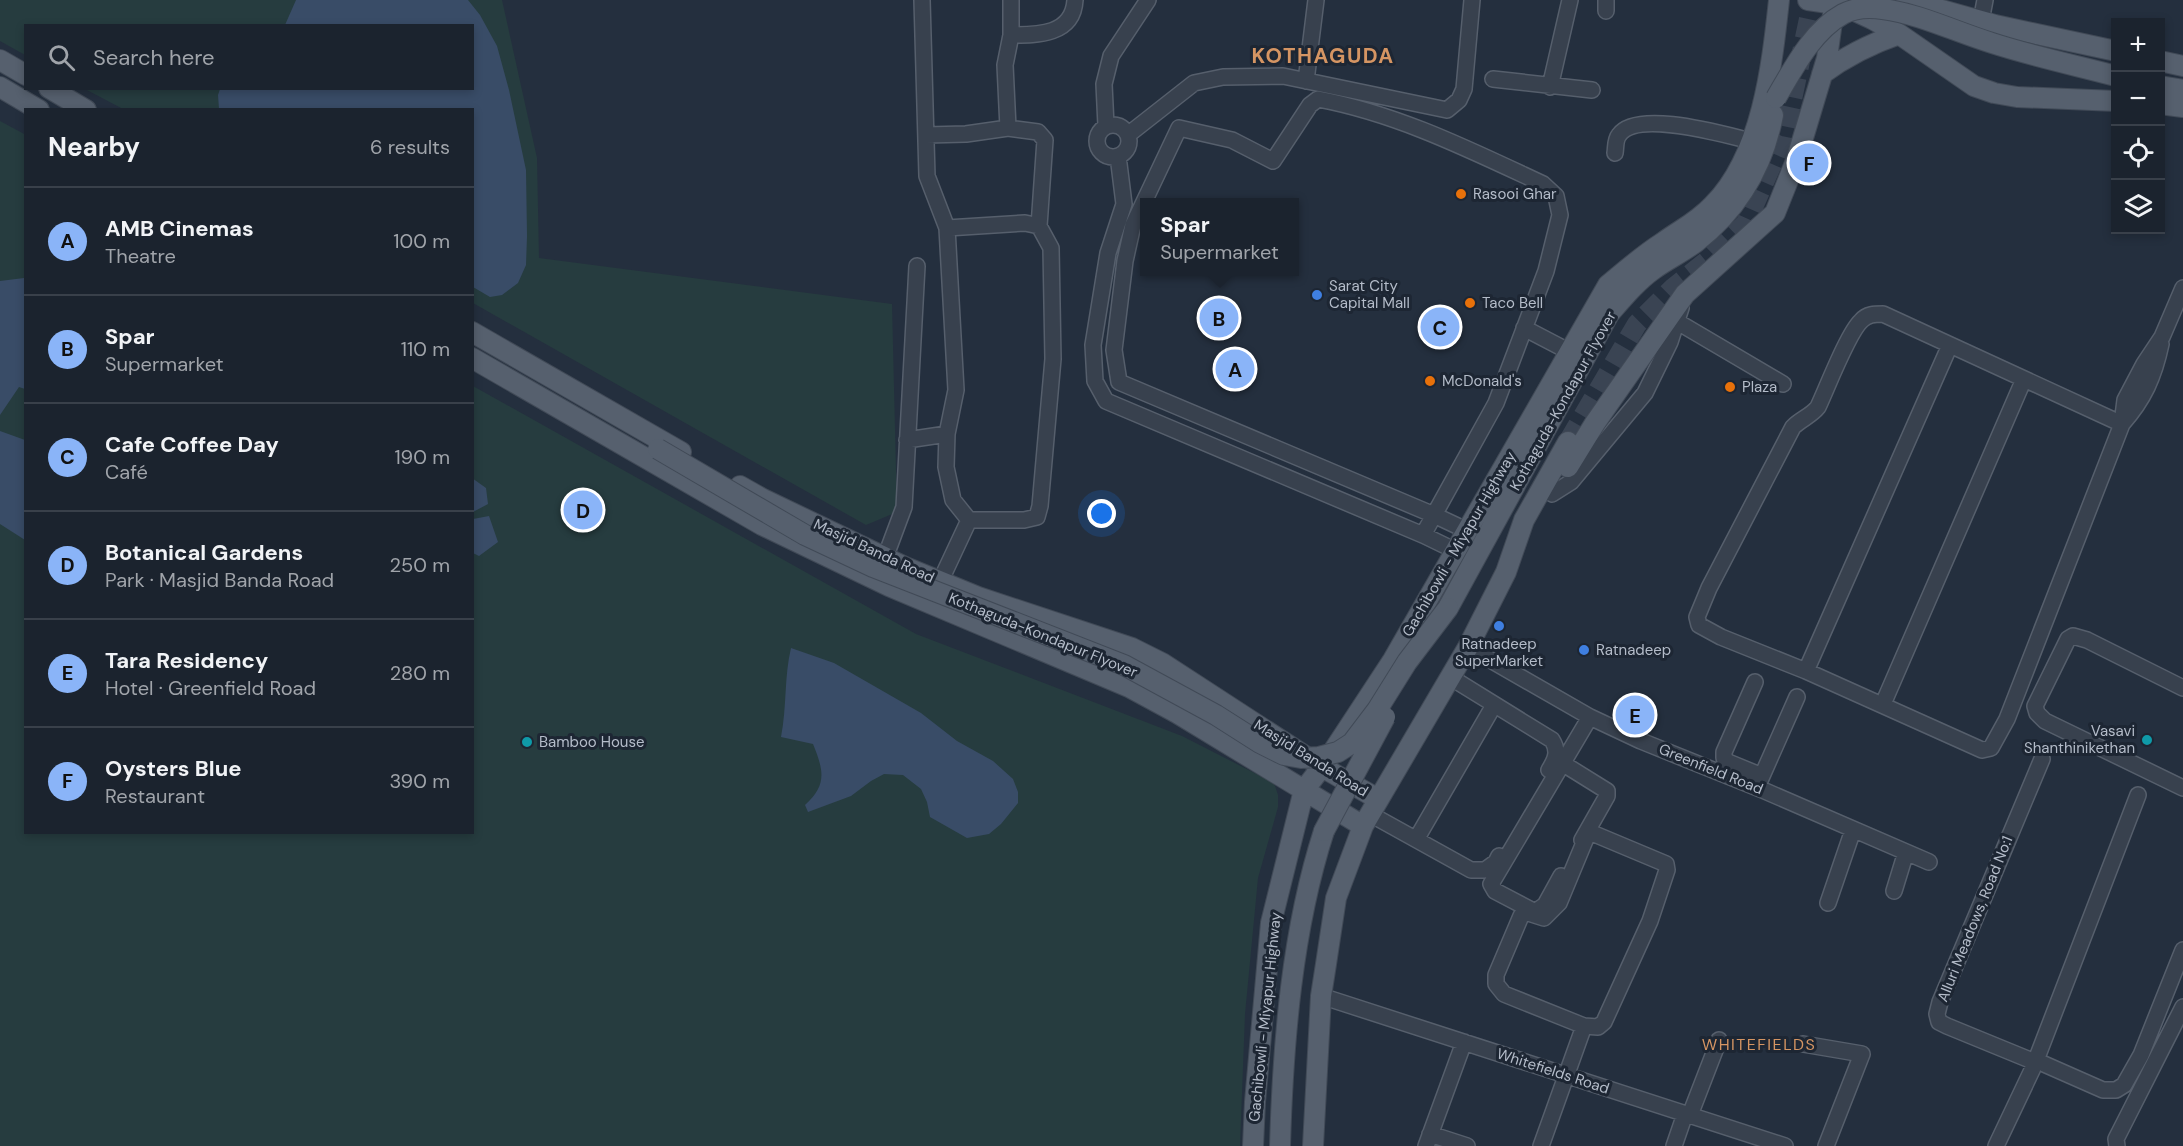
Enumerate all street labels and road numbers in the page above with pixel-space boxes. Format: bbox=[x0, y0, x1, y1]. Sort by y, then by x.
street label: Kothaguda-Kondapur Flyover bbox=[1505, 307, 1621, 494]
street label: Gachibowli - Miyapur Highway bbox=[1398, 447, 1521, 640]
street label: Masjid Banda Road bbox=[810, 514, 938, 588]
street label: Kothaguda-Kondapur Flyover bbox=[946, 588, 1141, 682]
street label: Masjid Banda Road bbox=[1250, 715, 1372, 801]
street label: Greenfield Road bbox=[1656, 739, 1766, 799]
street label: Alluri Meadows, Road No:1 bbox=[1933, 833, 2017, 1005]
street label: Gachibowli - Miyapur Highway bbox=[1244, 910, 1286, 1123]
street label: Whitefields Road bbox=[1494, 1043, 1612, 1099]

